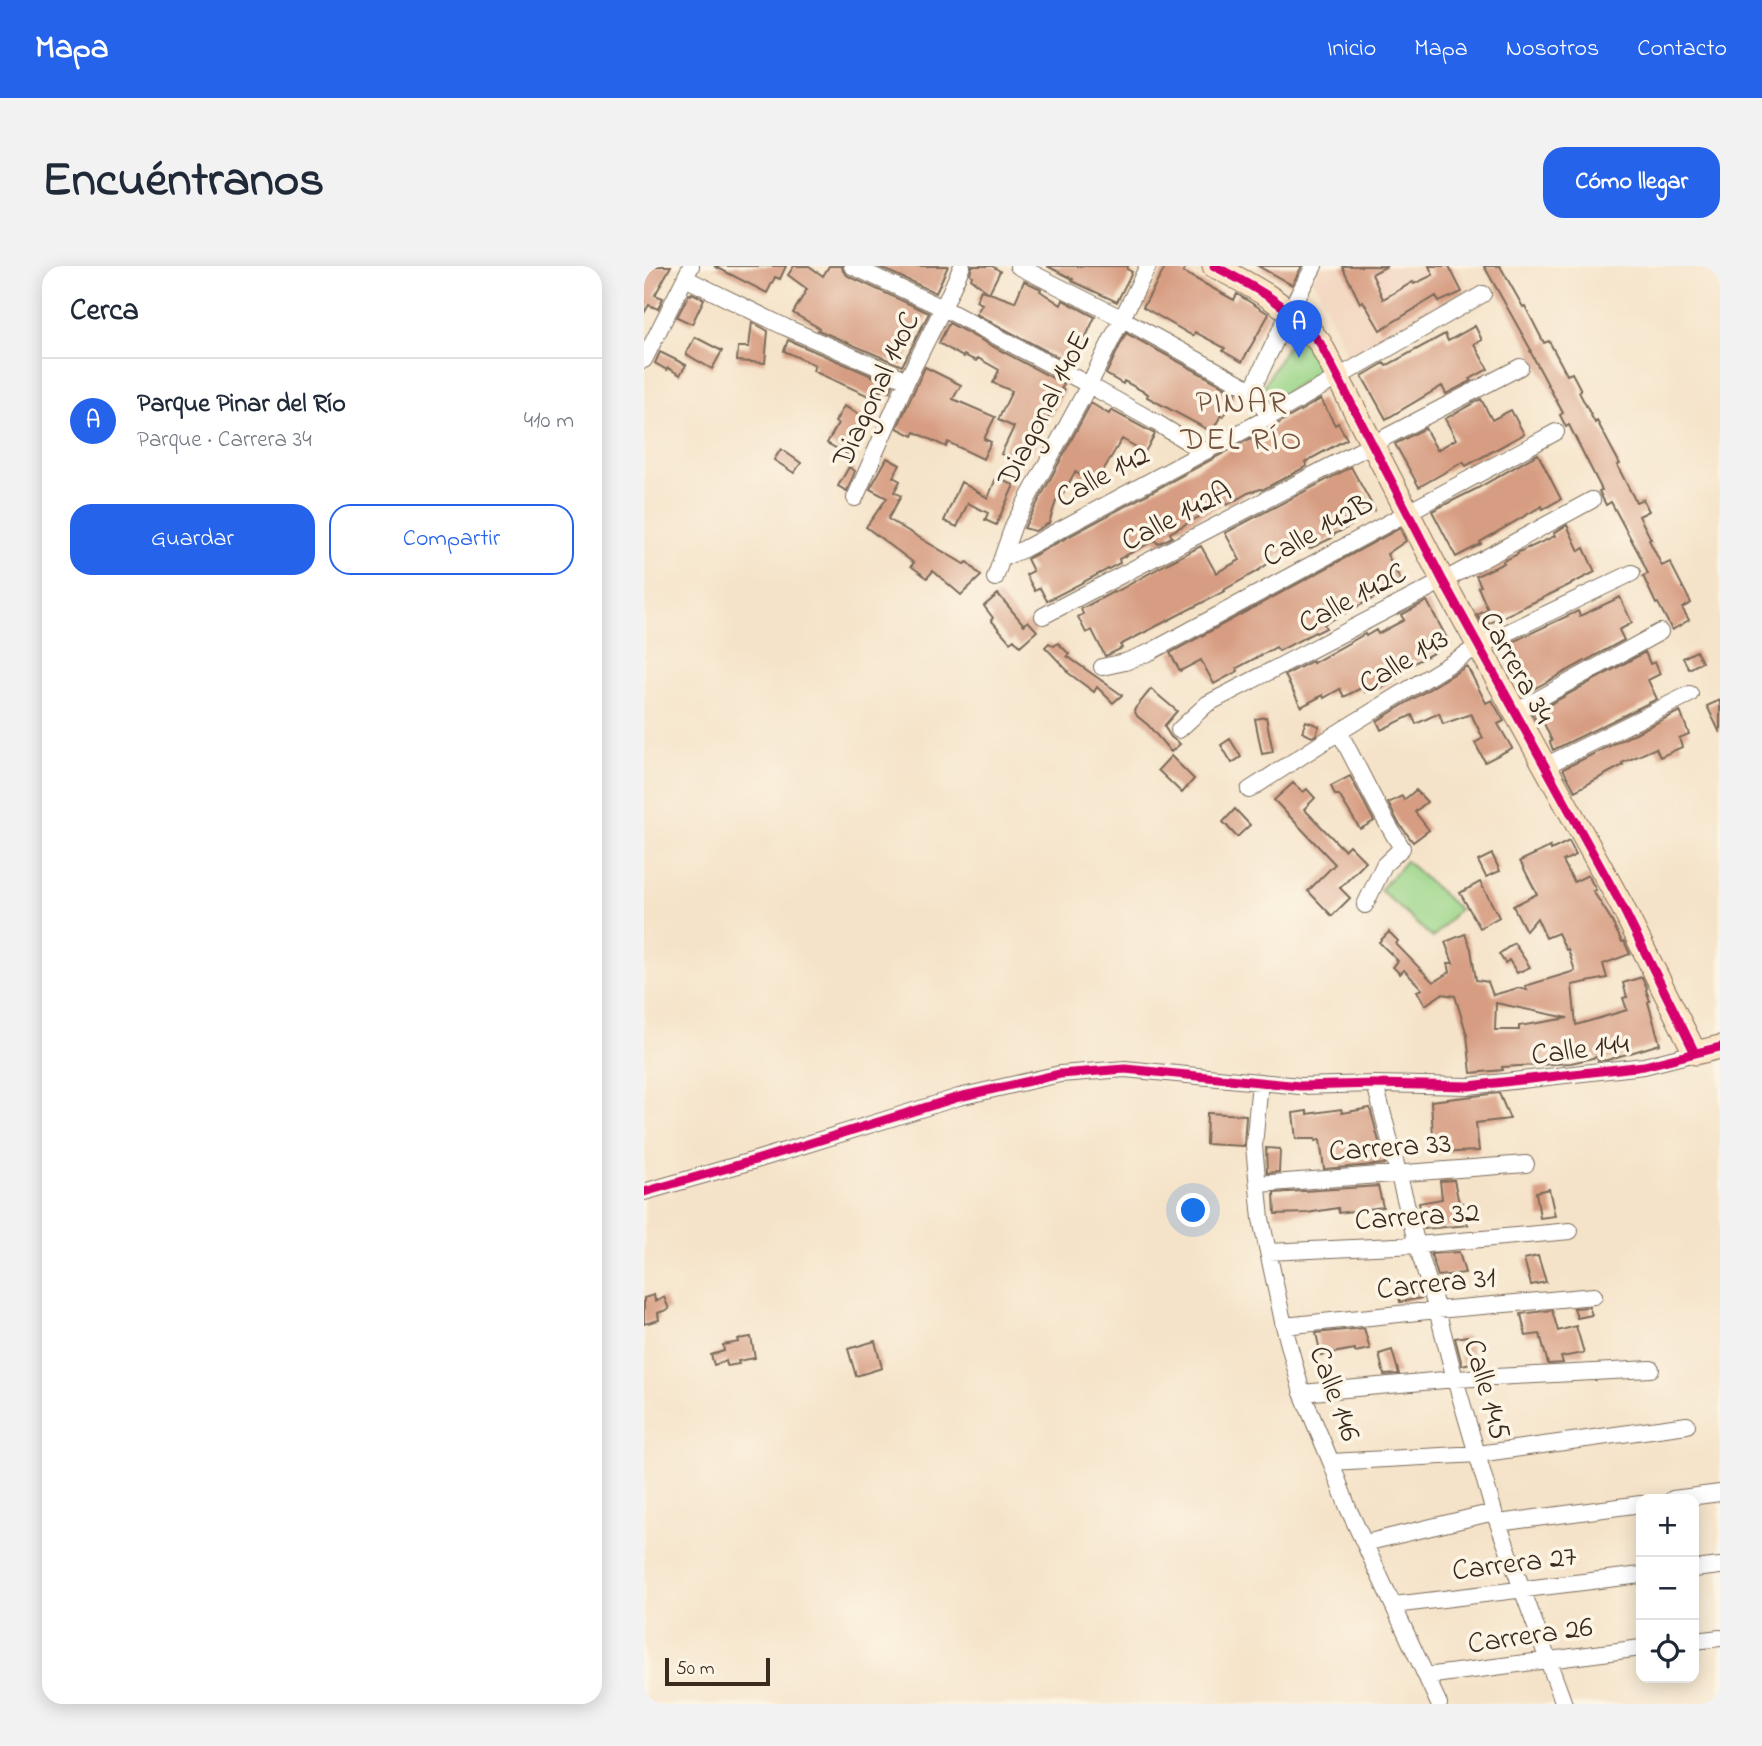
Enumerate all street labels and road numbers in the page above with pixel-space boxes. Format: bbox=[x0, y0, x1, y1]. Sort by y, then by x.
street label: Diagonal 140C bbox=[822, 305, 933, 476]
street label: Diagonal 140E bbox=[987, 324, 1104, 496]
street label: Calle 142 bbox=[1049, 435, 1158, 521]
street label: Calle 142A bbox=[1114, 471, 1240, 564]
street label: Calle 142B bbox=[1255, 483, 1382, 580]
street label: Calle 142C bbox=[1291, 553, 1415, 647]
street label: Carrera 34 bbox=[1466, 604, 1564, 733]
street label: Calle 143 bbox=[1351, 618, 1458, 707]
street label: Calle 144 bbox=[1529, 1023, 1632, 1079]
street label: Carrera 33 bbox=[1328, 1123, 1453, 1175]
street label: Carrera 32 bbox=[1353, 1192, 1481, 1244]
street label: Carrera 31 bbox=[1375, 1257, 1498, 1313]
street label: Calle 145 bbox=[1450, 1334, 1520, 1445]
street label: Calle 146 bbox=[1296, 1340, 1371, 1448]
street label: Carrera 27 bbox=[1450, 1536, 1579, 1594]
street label: Carrera 26 bbox=[1465, 1606, 1596, 1668]

